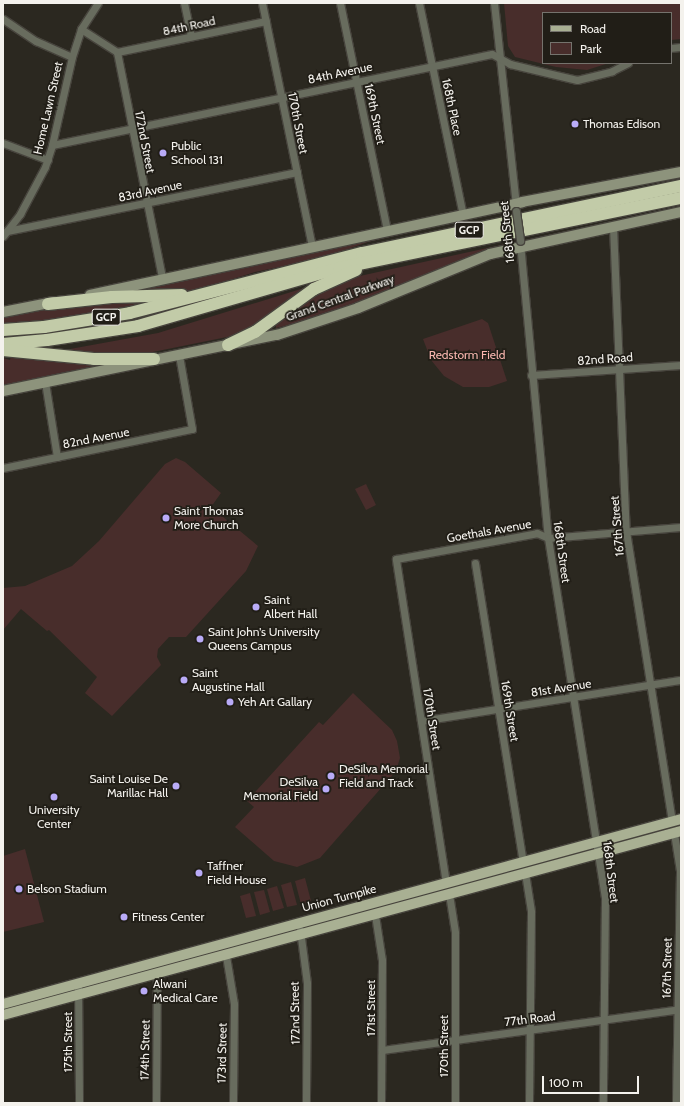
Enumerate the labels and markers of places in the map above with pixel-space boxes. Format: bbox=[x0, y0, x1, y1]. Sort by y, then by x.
place label: Thomas Edison bbox=[583, 117, 660, 131]
marker: Thomas Edison bbox=[570, 119, 580, 129]
place label: Public School 131 bbox=[171, 139, 223, 167]
marker: Public School 131 bbox=[158, 148, 168, 158]
place label: Saint Thomas More Church bbox=[174, 504, 243, 532]
marker: Saint Thomas More Church bbox=[161, 513, 171, 523]
place label: Saint Albert Hall bbox=[264, 593, 317, 621]
marker: Saint Albert Hall bbox=[251, 602, 261, 612]
place label: Saint John's University Queens Campus bbox=[208, 625, 320, 653]
marker: Saint John's University Queens Campus bbox=[195, 634, 205, 644]
place label: Saint Augustine Hall bbox=[192, 666, 265, 694]
marker: Saint Augustine Hall bbox=[179, 675, 189, 685]
place label: Yeh Art Gallary bbox=[238, 695, 312, 709]
marker: Yeh Art Gallary bbox=[225, 697, 235, 707]
place label: DeSilva Memorial Field and Track bbox=[339, 762, 428, 790]
marker: DeSilva Memorial Field and Track bbox=[326, 771, 336, 781]
place label: Saint Louise De Marillac Hall bbox=[89, 772, 168, 800]
place label: DeSilva Memorial Field bbox=[243, 775, 318, 803]
marker: Saint Louise De Marillac Hall bbox=[171, 781, 181, 791]
marker: DeSilva Memorial Field bbox=[321, 784, 331, 794]
marker: University Center bbox=[49, 792, 59, 802]
place label: University Center bbox=[28, 803, 80, 831]
place label: Taffner Field House bbox=[207, 859, 266, 887]
marker: Taffner Field House bbox=[194, 868, 204, 878]
place label: Belson Stadium bbox=[27, 882, 107, 896]
marker: Belson Stadium bbox=[14, 884, 24, 894]
place label: Fitness Center bbox=[132, 910, 204, 924]
marker: Fitness Center bbox=[119, 912, 129, 922]
place label: Alwani Medical Care bbox=[153, 977, 218, 1005]
marker: Alwani Medical Care bbox=[138, 985, 150, 997]

